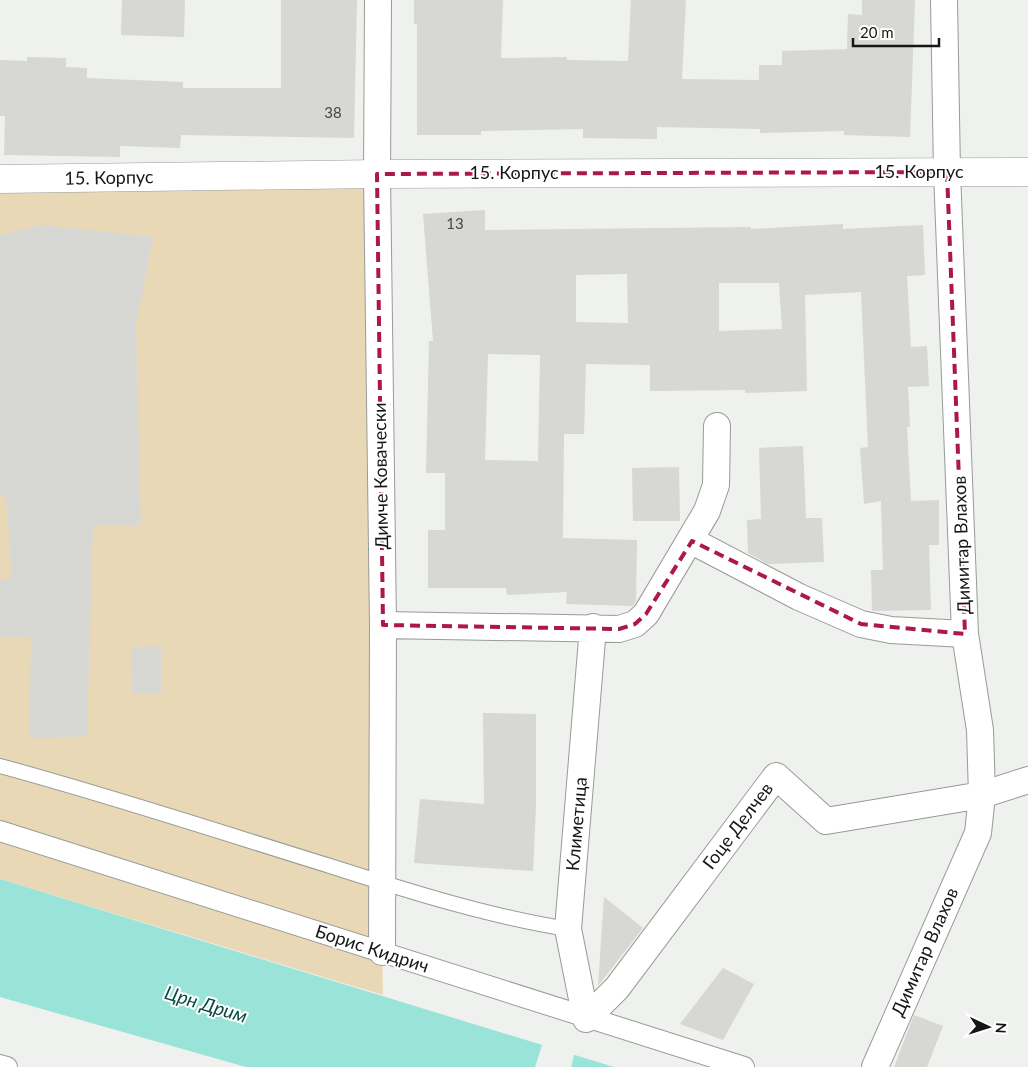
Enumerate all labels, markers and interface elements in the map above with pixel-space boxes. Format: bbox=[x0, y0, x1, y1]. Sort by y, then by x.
scale bar bbox=[853, 15, 939, 47]
text: 20 m bbox=[860, 23, 894, 41]
house number: 38 bbox=[324, 103, 342, 121]
street label: 15. Корпус bbox=[874, 160, 964, 182]
street label: 15. Корпус bbox=[469, 161, 559, 183]
street label: 15. Корпус bbox=[64, 165, 154, 189]
house number: 13 bbox=[446, 214, 464, 232]
street label: Димче Ковачески bbox=[368, 402, 392, 550]
street label: Димитар Влахов bbox=[948, 475, 974, 615]
street label: Климетица bbox=[561, 776, 591, 872]
street label: Гоце Делчев bbox=[697, 778, 777, 873]
street label: Димитар Влахов bbox=[886, 884, 962, 1019]
street label: Борис Кидрич bbox=[313, 919, 432, 977]
water label: Црн Дрим bbox=[162, 980, 250, 1027]
north arrow bbox=[963, 1002, 1013, 1052]
text: N bbox=[993, 1022, 1010, 1034]

